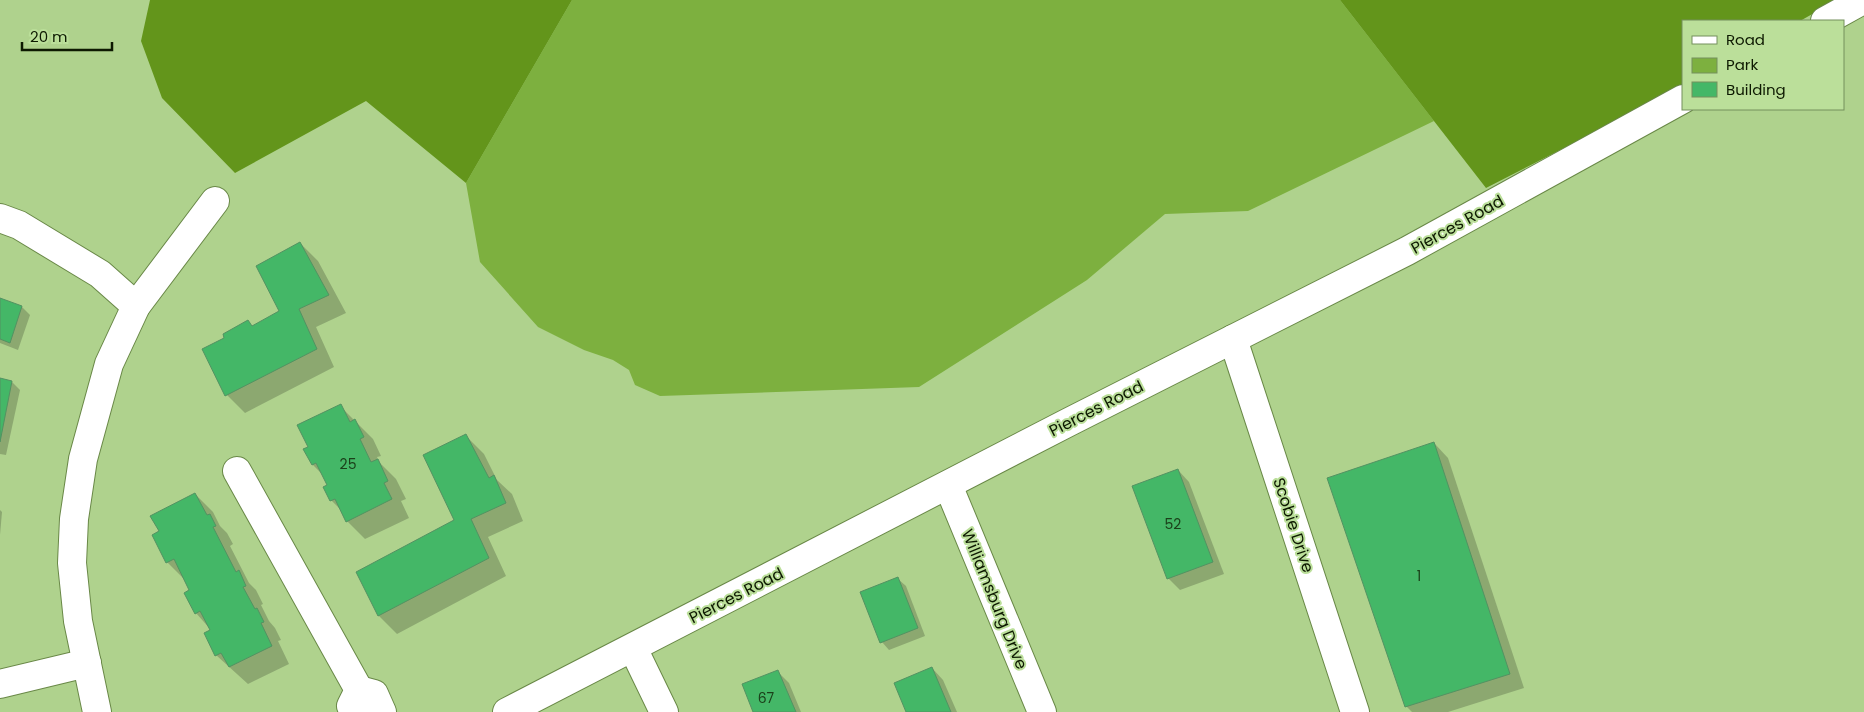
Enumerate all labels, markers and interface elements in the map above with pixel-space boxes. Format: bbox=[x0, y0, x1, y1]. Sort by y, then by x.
scale bar bbox=[22, 20, 112, 52]
legend bbox=[1682, 20, 1844, 110]
text: 20 m bbox=[30, 26, 68, 47]
text: Road bbox=[1726, 29, 1765, 50]
text: Park bbox=[1726, 54, 1758, 75]
text: Building bbox=[1726, 79, 1786, 100]
street label: Pierces Road bbox=[1407, 189, 1508, 259]
street label: Pierces Road bbox=[1045, 375, 1147, 442]
house number: 25 bbox=[340, 454, 356, 474]
street label: Scobie Drive bbox=[1267, 475, 1320, 576]
house number: 52 bbox=[1165, 514, 1181, 534]
street label: Williamsburg Drive bbox=[956, 526, 1033, 673]
street label: Pierces Road bbox=[685, 562, 787, 629]
house number: 1 bbox=[1417, 566, 1421, 586]
house number: 67 bbox=[758, 688, 775, 708]

